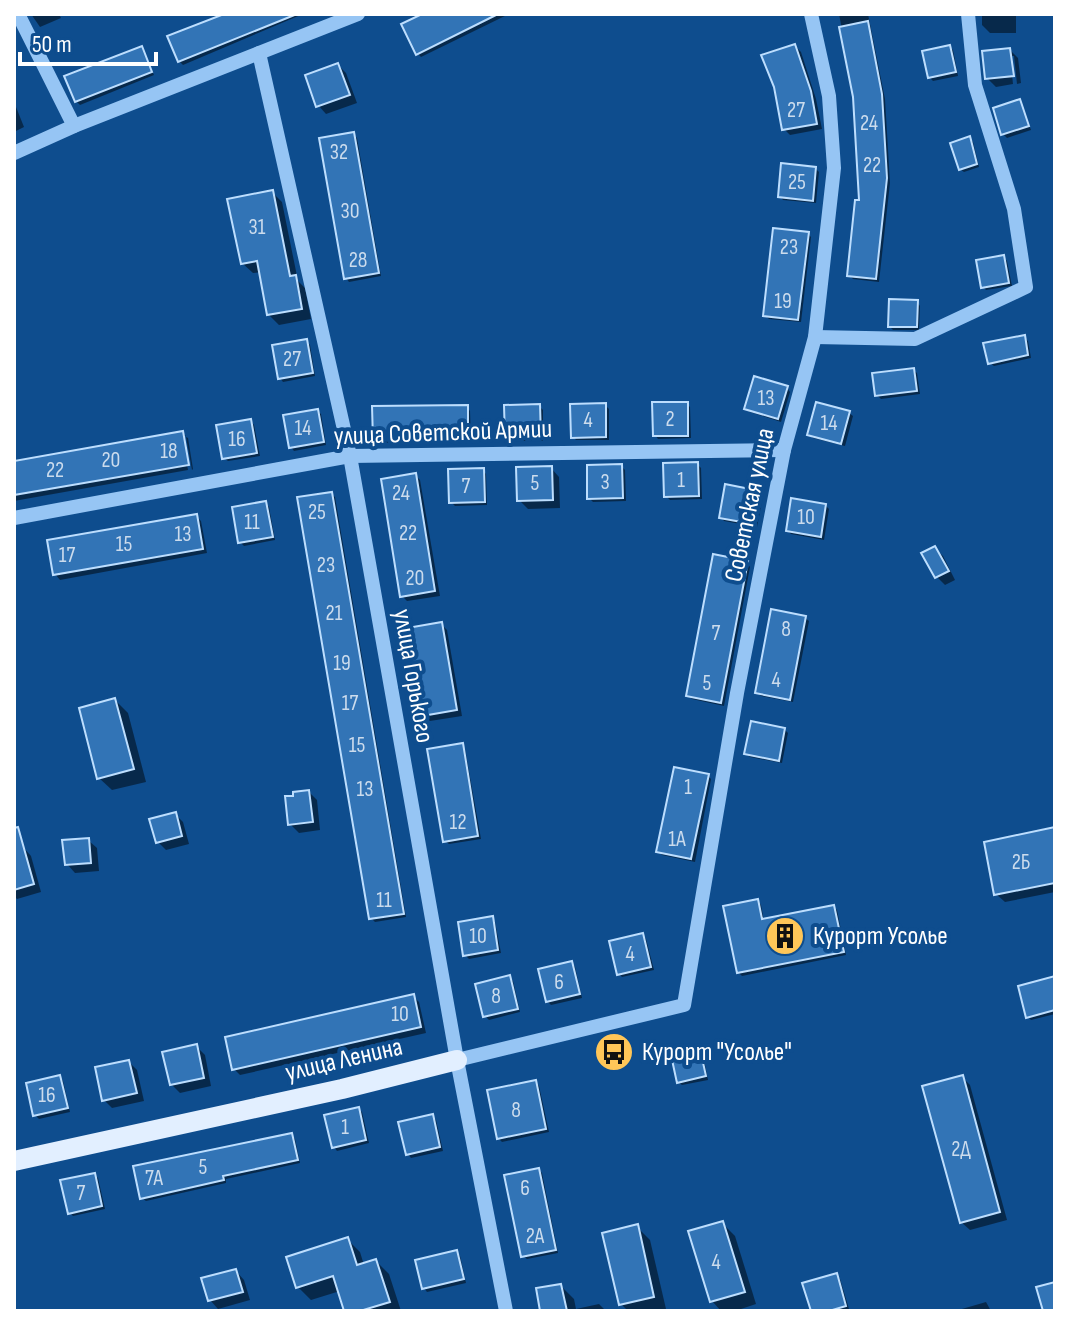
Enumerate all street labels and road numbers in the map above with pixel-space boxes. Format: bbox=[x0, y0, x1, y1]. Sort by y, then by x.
street label: улица Советской Армии bbox=[333, 414, 553, 452]
street label: Советская улица bbox=[719, 425, 781, 585]
street label: улица Горького bbox=[386, 607, 440, 745]
street label: улица Ленина bbox=[282, 1031, 406, 1089]

